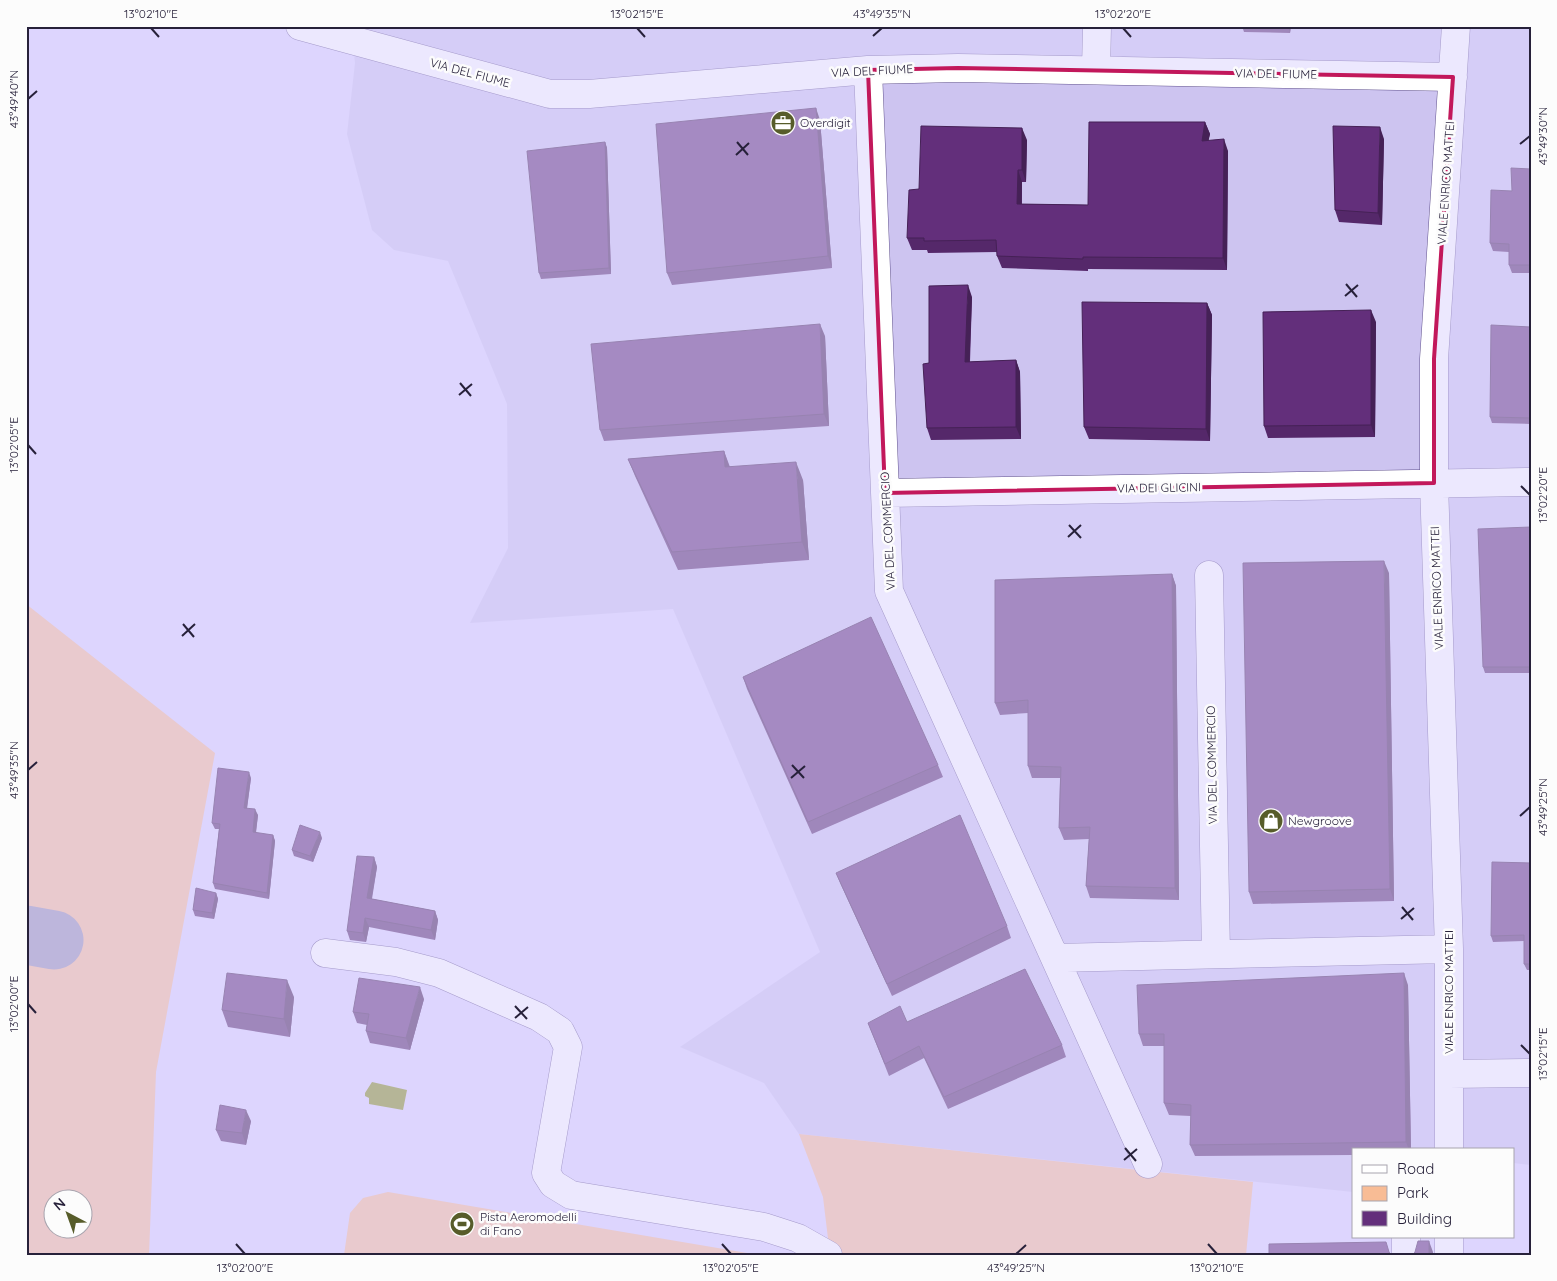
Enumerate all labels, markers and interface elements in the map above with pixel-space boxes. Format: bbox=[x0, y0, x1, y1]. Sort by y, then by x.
text: 13°02'10"E bbox=[124, 6, 178, 21]
text: 13°02'15"E bbox=[610, 6, 664, 21]
text: 43°49'35"N bbox=[853, 6, 911, 21]
text: 13°02'20"E bbox=[1095, 6, 1151, 21]
street label: VIA DEL FIUME bbox=[428, 55, 512, 90]
street label: VIA DEL FIUME bbox=[831, 61, 914, 80]
street label: VIA DEL FIUME bbox=[1235, 65, 1317, 82]
text: 43°49'40"N bbox=[6, 70, 21, 128]
text: 43°49'30"N bbox=[1535, 107, 1550, 165]
office icon: Overdigit bbox=[770, 110, 796, 136]
place label: Overdigit bbox=[800, 115, 851, 130]
street label: VIALE ENRICO MATTEI bbox=[1434, 121, 1457, 245]
text: 13°02'05"E bbox=[6, 417, 21, 473]
text: 13°02'20"E bbox=[1535, 467, 1550, 523]
street label: VIA DEL COMMERCIO bbox=[877, 471, 898, 591]
street label: VIA DEI GLICINI bbox=[1117, 479, 1201, 496]
street label: VIALE ENRICO MATTEI bbox=[1427, 526, 1446, 650]
street label: VIA DEL COMMERCIO bbox=[1203, 706, 1220, 825]
text: 43°49'35"N bbox=[6, 741, 21, 799]
text: 43°49'25"N bbox=[1535, 778, 1550, 836]
shop icon: Newgroove bbox=[1258, 808, 1284, 834]
place label: Newgroove bbox=[1288, 813, 1352, 828]
street label: VIALE ENRICO MATTEI bbox=[1441, 930, 1456, 1054]
text: 13°02'00"E bbox=[6, 976, 21, 1032]
text: 13°02'15"E bbox=[1535, 1027, 1550, 1081]
legend bbox=[1352, 1148, 1514, 1238]
text: Road bbox=[1397, 1159, 1434, 1178]
text: Park bbox=[1397, 1183, 1429, 1202]
north arrow bbox=[42, 1188, 92, 1238]
text: N bbox=[50, 1194, 69, 1214]
place label: Pista Aeromodelli di Fano bbox=[480, 1209, 576, 1238]
text: Building bbox=[1397, 1209, 1452, 1228]
sports icon: Pista Aeromodelli di Fano bbox=[449, 1211, 475, 1237]
text: 13°02'00"E bbox=[217, 1260, 273, 1275]
text: 13°02'05"E bbox=[703, 1260, 759, 1275]
text: 43°49'25"N bbox=[987, 1260, 1045, 1275]
text: 13°02'10"E bbox=[1190, 1260, 1244, 1275]

